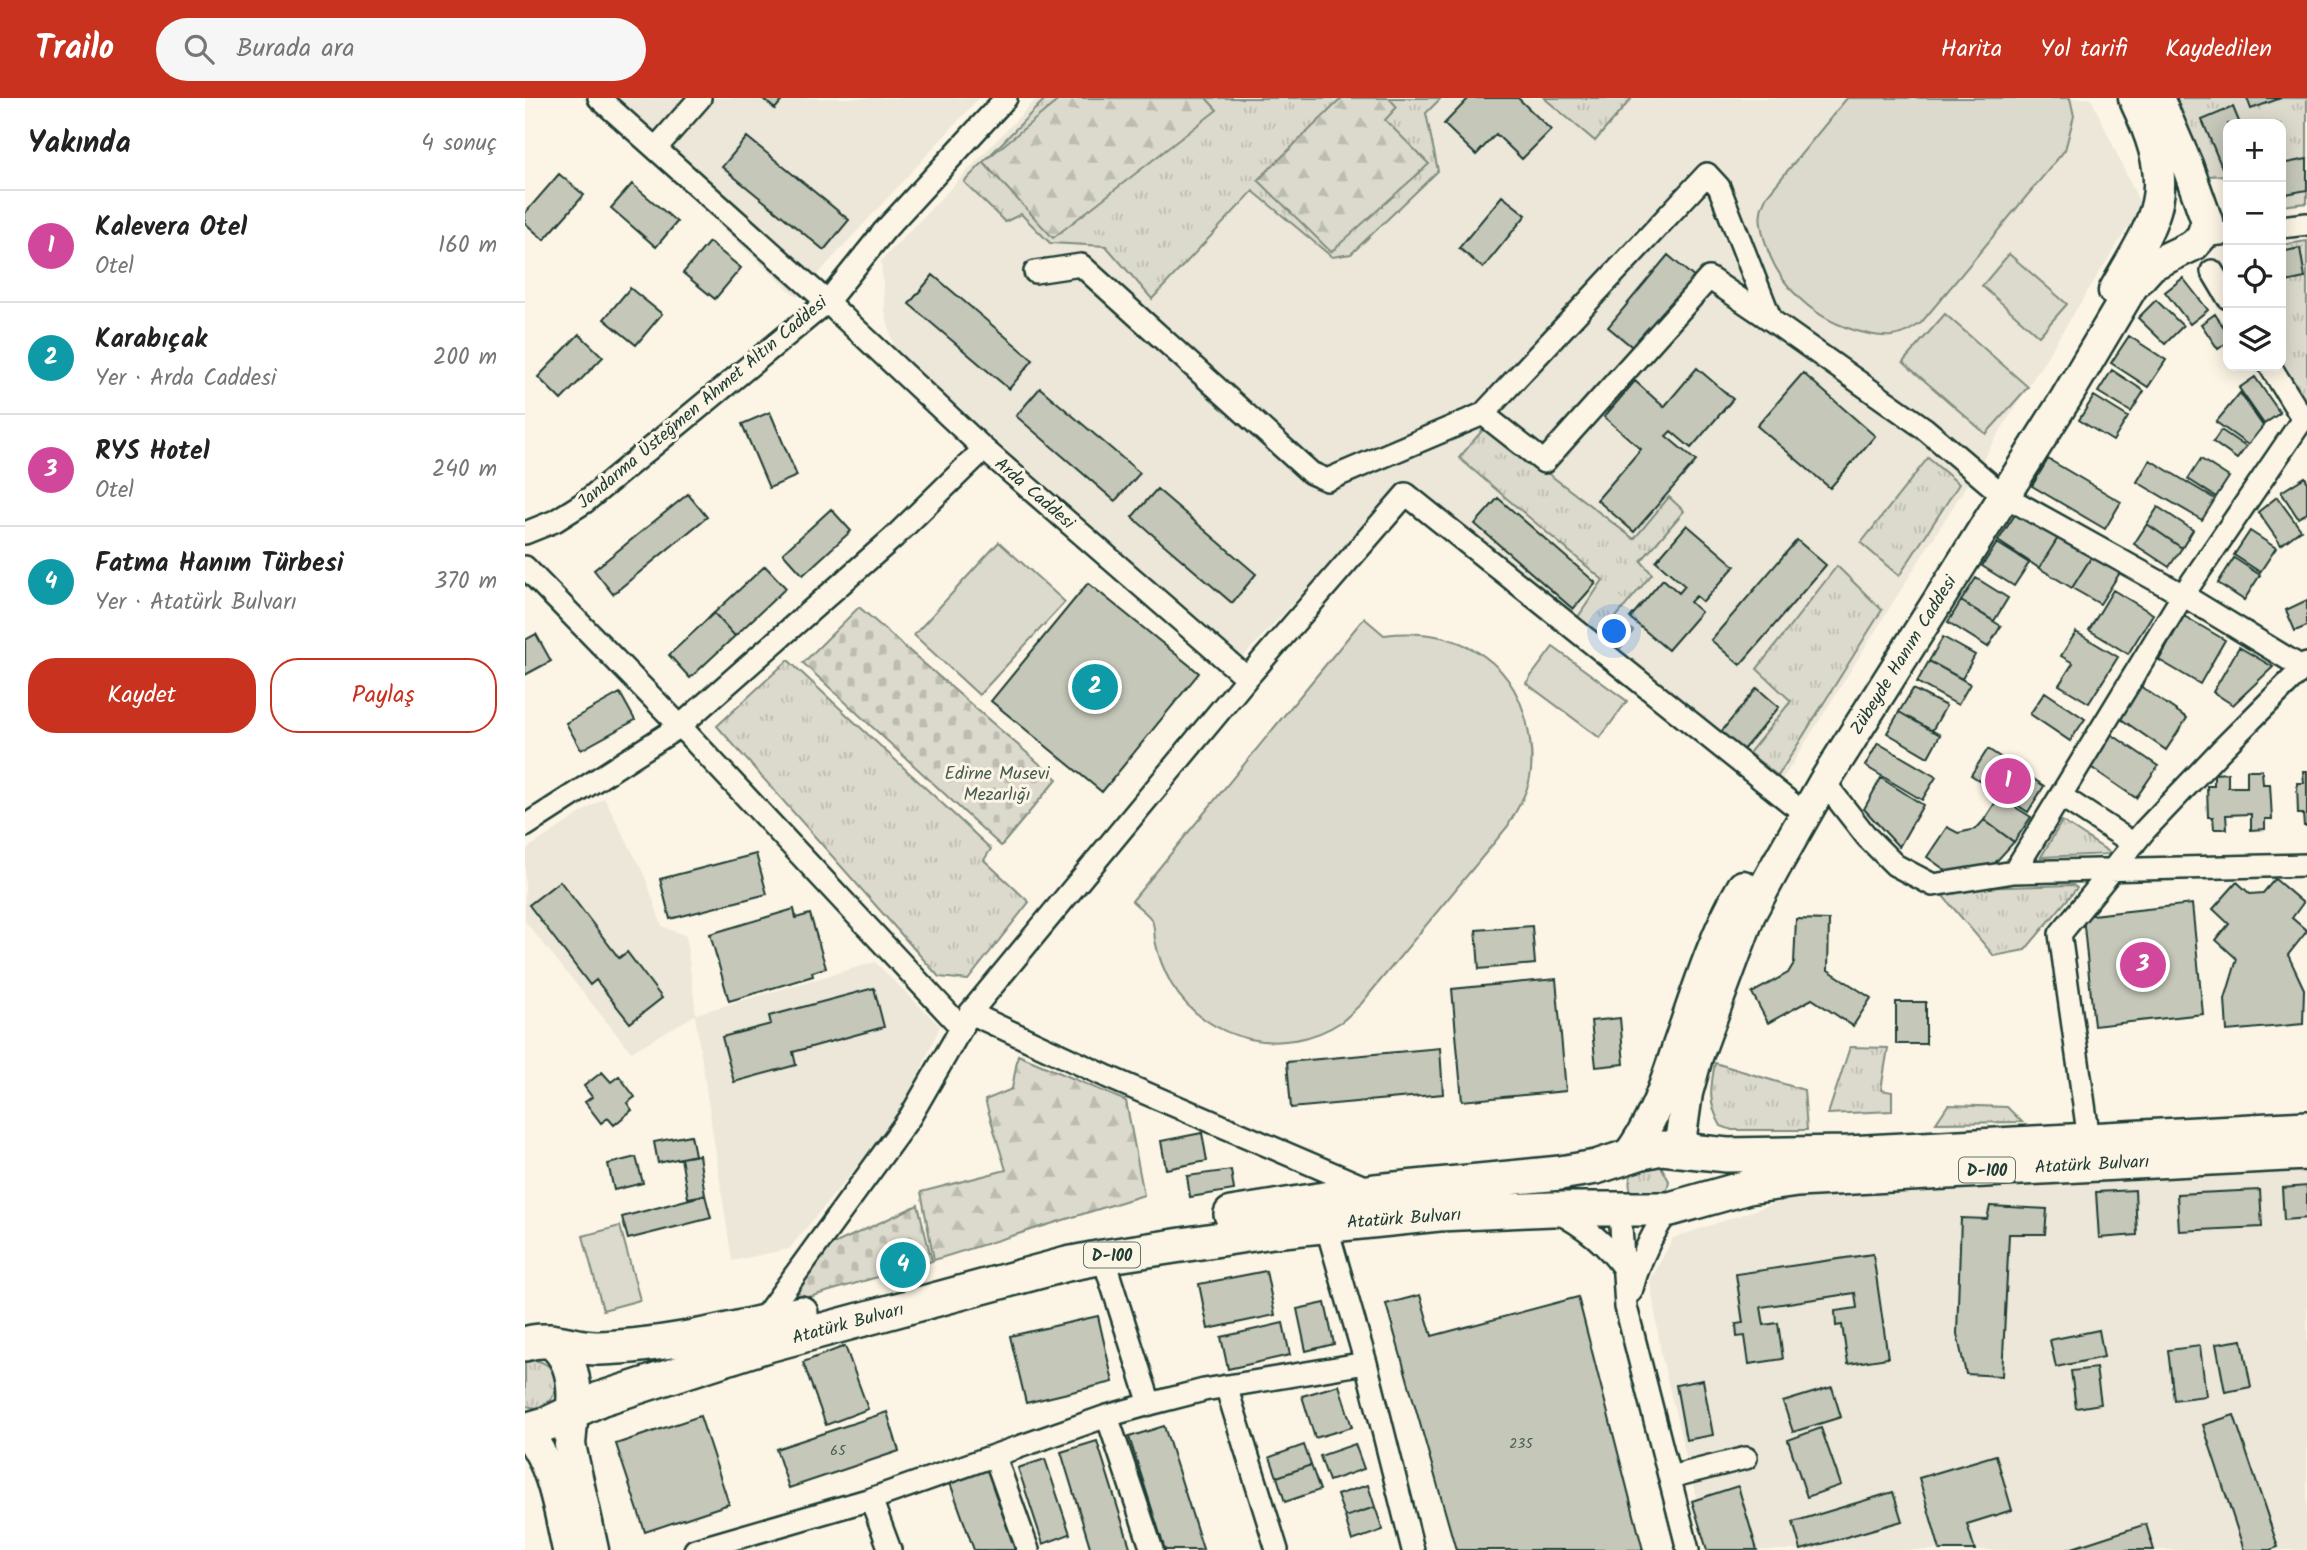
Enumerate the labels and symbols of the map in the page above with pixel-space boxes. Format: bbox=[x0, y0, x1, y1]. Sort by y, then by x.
street label: Jandarma Üsteğmen Ahmet Altın Caddesi bbox=[571, 289, 835, 517]
street label: Arda Caddesi bbox=[987, 451, 1081, 538]
street label: Zübeyde Hanım Caddesi bbox=[1843, 570, 1966, 741]
your location bbox=[1597, 614, 1631, 648]
pin: 2 bbox=[1072, 661, 1118, 713]
pin: 1 bbox=[1985, 755, 2031, 807]
park label: Edirne Musevi Mezarlığı bbox=[944, 760, 1050, 810]
pin: 3 bbox=[2120, 939, 2166, 991]
street label: Atatürk Bulvarı bbox=[2034, 1148, 2150, 1183]
road number: D-100 bbox=[1959, 1158, 2015, 1182]
street label: Atatürk Bulvarı bbox=[1346, 1201, 1462, 1238]
pin: 4 bbox=[880, 1239, 926, 1291]
road number: D-100 bbox=[1084, 1242, 1140, 1268]
street label: Atatürk Bulvarı bbox=[789, 1296, 908, 1353]
house number: 235 bbox=[1509, 1433, 1534, 1455]
house number: 65 bbox=[830, 1440, 847, 1462]

